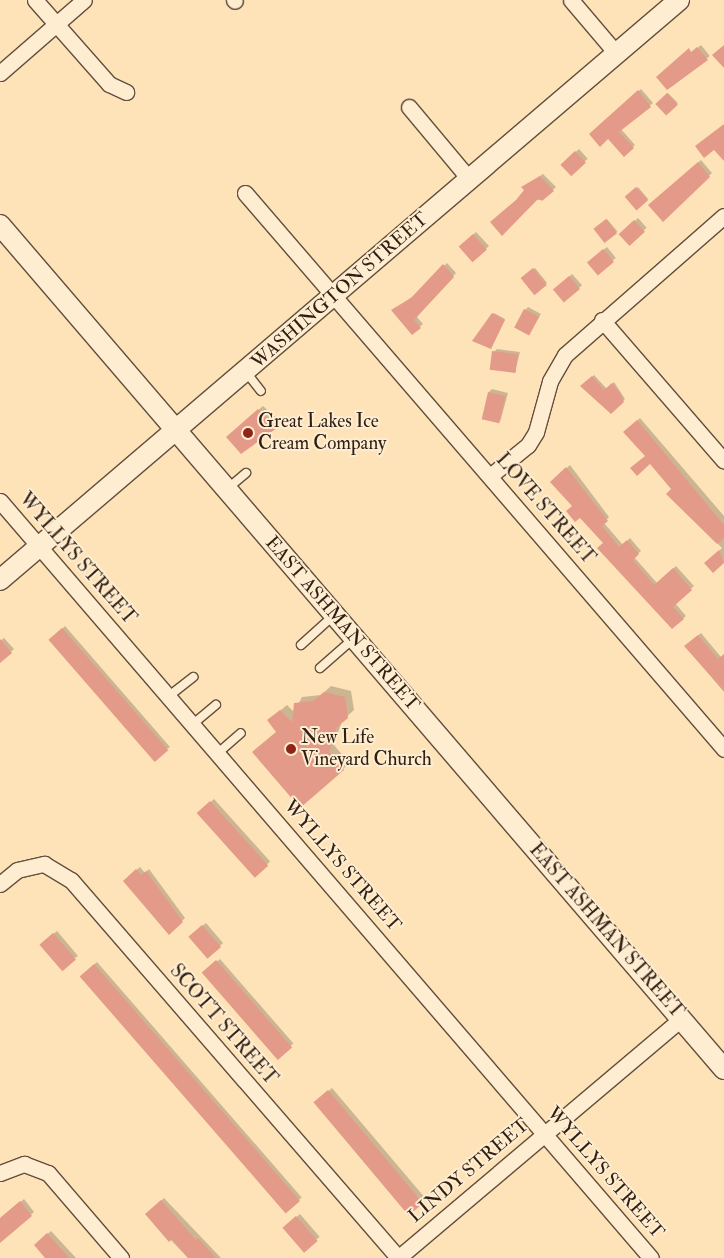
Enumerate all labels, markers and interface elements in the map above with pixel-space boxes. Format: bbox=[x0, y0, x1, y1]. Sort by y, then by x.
street label: WASHINGTON STREET bbox=[247, 208, 433, 374]
place label: Great Lakes Ice Cream Company bbox=[258, 411, 386, 455]
marker: Great Lakes Ice Cream Company bbox=[242, 427, 254, 439]
street label: LOVE STREET bbox=[491, 449, 599, 569]
street label: WYLLYS STREET bbox=[14, 488, 140, 630]
street label: EAST ASHMAN STREET bbox=[260, 532, 424, 716]
place label: New Life Vineyard Church bbox=[301, 727, 432, 771]
marker: New Life Vineyard Church bbox=[285, 743, 297, 755]
street label: WYLLYS STREET bbox=[279, 795, 405, 937]
street label: EAST ASHMAN STREET bbox=[524, 839, 688, 1023]
street label: SCOTT STREET bbox=[164, 960, 282, 1090]
street label: WYLLYS STREET bbox=[542, 1102, 668, 1244]
street label: LINDY STREET bbox=[404, 1114, 534, 1228]

